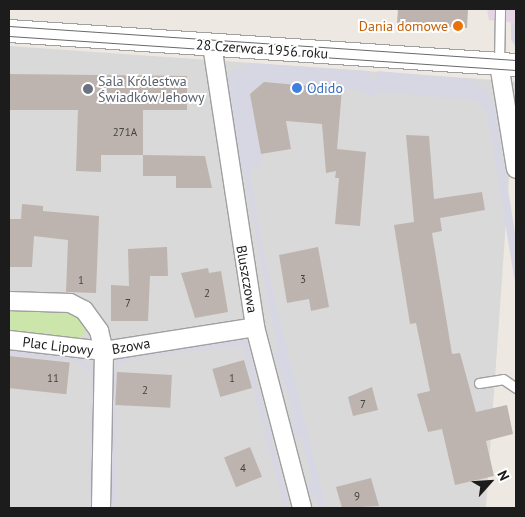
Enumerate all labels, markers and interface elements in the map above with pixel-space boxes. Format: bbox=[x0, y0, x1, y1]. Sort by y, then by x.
place label: Dania domowe bbox=[359, 18, 448, 34]
marker: Dania domowe bbox=[452, 20, 464, 32]
street label: 28 Czerwca 1956 roku bbox=[195, 36, 329, 62]
place label: Sala Królestwa Świadków Jehowy bbox=[98, 73, 205, 105]
place label: Odido bbox=[307, 80, 343, 96]
marker: Odido bbox=[291, 82, 303, 94]
marker: Sala Królestwa Świadków Jehowy bbox=[82, 83, 94, 95]
house number: 271A bbox=[113, 125, 137, 139]
street label: Bluszczowa bbox=[233, 244, 261, 314]
house number: 3 bbox=[300, 272, 306, 286]
house number: 1 bbox=[78, 273, 84, 287]
house number: 2 bbox=[204, 286, 210, 300]
house number: 7 bbox=[125, 296, 131, 310]
street label: Plac Lipowy bbox=[21, 333, 95, 359]
street label: Bzowa bbox=[110, 334, 152, 358]
house number: 11 bbox=[47, 371, 59, 385]
house number: 1 bbox=[229, 371, 235, 385]
house number: 2 bbox=[142, 383, 148, 397]
house number: 7 bbox=[360, 397, 366, 411]
north arrow bbox=[465, 457, 515, 507]
house number: 4 bbox=[240, 461, 246, 475]
text: N bbox=[493, 467, 514, 483]
house number: 9 bbox=[354, 489, 360, 503]

